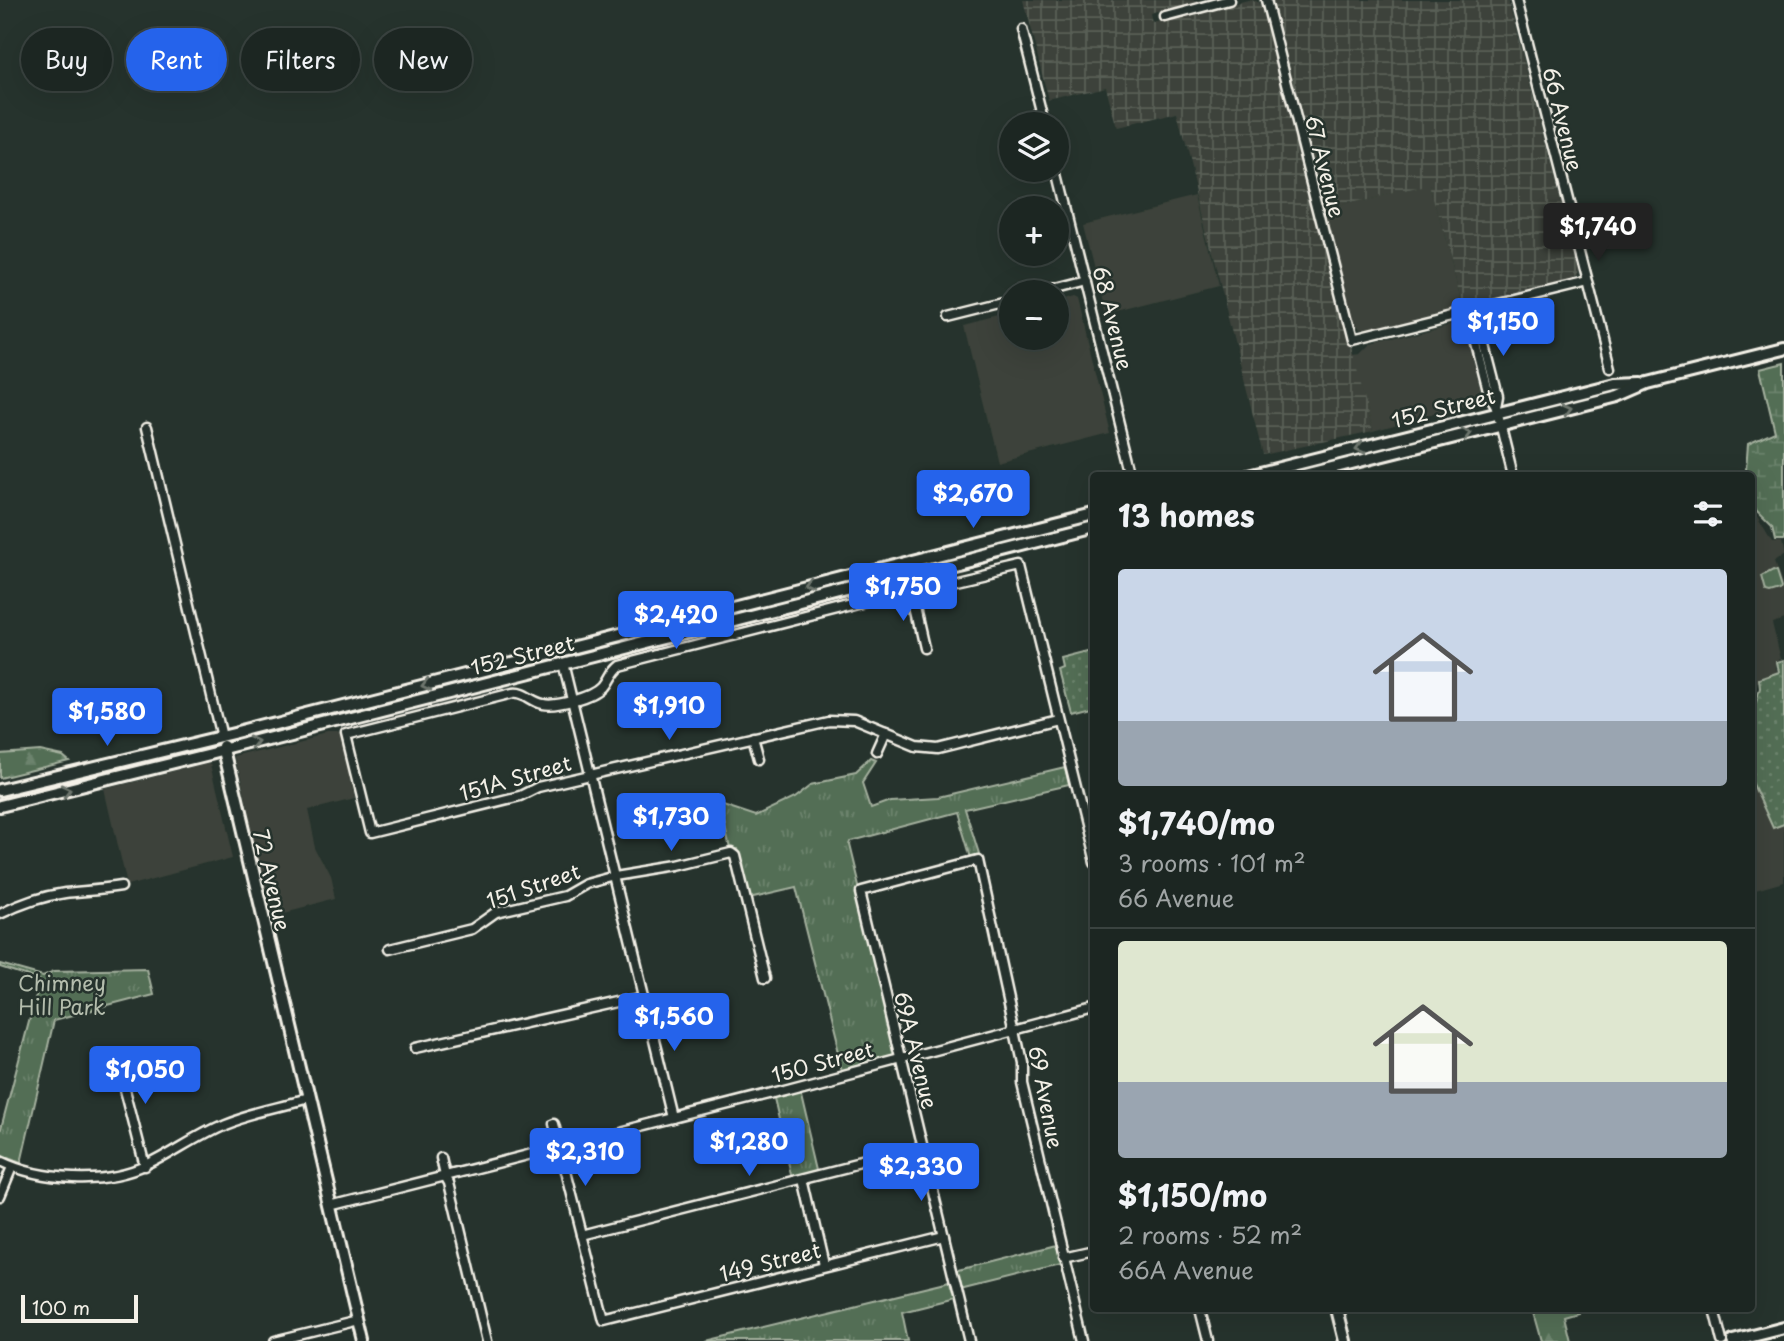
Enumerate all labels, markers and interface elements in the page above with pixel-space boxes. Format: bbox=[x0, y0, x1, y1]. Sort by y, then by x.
chip: Buy bbox=[21, 28, 112, 91]
chip: Rent bbox=[126, 28, 227, 91]
chip: Filters bbox=[241, 28, 360, 91]
chip: New bbox=[374, 28, 472, 91]
street label: 66 Avenue bbox=[1536, 64, 1592, 174]
street label: 67 Avenue bbox=[1298, 111, 1354, 221]
map controls bbox=[999, 112, 1069, 350]
button: layers bbox=[999, 112, 1069, 182]
button: + bbox=[999, 196, 1069, 266]
pin: $1,740 bbox=[1541, 204, 1655, 263]
text: $1,740 bbox=[1559, 208, 1637, 243]
street label: 68 Avenue bbox=[1086, 263, 1142, 373]
button: − bbox=[999, 280, 1069, 350]
pin: $1,150 bbox=[1446, 298, 1560, 358]
text: $1,150 bbox=[1467, 303, 1539, 338]
street label: 152 Street bbox=[1388, 379, 1498, 435]
one-way arrow bbox=[1560, 403, 1572, 417]
one-way arrow bbox=[1461, 428, 1473, 442]
one-way arrow bbox=[1354, 440, 1366, 454]
pin: $2,670 bbox=[916, 470, 1030, 530]
text: $2,670 bbox=[933, 475, 1013, 510]
text: 13 homes bbox=[1118, 492, 1255, 537]
icon: filters bbox=[1689, 495, 1727, 533]
pin: $1,750 bbox=[846, 564, 960, 623]
text: $1,750 bbox=[865, 568, 941, 603]
one-way arrow bbox=[804, 579, 816, 594]
pin: $2,420 bbox=[619, 592, 733, 651]
text: $2,420 bbox=[634, 596, 718, 631]
icon: home bbox=[1360, 614, 1486, 740]
street label: 152 Street bbox=[467, 626, 577, 682]
one-way arrow bbox=[420, 677, 432, 691]
pin: $1,910 bbox=[612, 682, 726, 742]
text: $1,910 bbox=[633, 687, 705, 722]
pin: $1,580 bbox=[50, 688, 164, 748]
text: $1,580 bbox=[68, 693, 146, 728]
one-way arrow bbox=[249, 737, 261, 751]
street label: 151A Street bbox=[455, 746, 575, 808]
one-way arrow bbox=[60, 784, 72, 798]
pin: $1,730 bbox=[614, 794, 728, 853]
text: $1,730 bbox=[633, 798, 709, 833]
text: $1,740/mo bbox=[1118, 800, 1275, 845]
street label: 72 Avenue bbox=[246, 826, 300, 934]
text: 3 rooms · 101 m² bbox=[1118, 845, 1306, 880]
street label: 151 Street bbox=[482, 854, 584, 916]
text: 66 Avenue bbox=[1118, 880, 1234, 915]
park label: Chimney Hill Park bbox=[18, 966, 106, 1022]
icon: home bbox=[1360, 986, 1486, 1112]
street label: 69A Avenue bbox=[887, 988, 947, 1112]
pin: $1,560 bbox=[617, 993, 731, 1053]
text: $1,560 bbox=[634, 998, 714, 1033]
street label: 150 Street bbox=[767, 1032, 877, 1090]
street label: 69 Avenue bbox=[1021, 1043, 1073, 1151]
pin: $1,050 bbox=[88, 1046, 202, 1106]
text: $1,050 bbox=[105, 1051, 185, 1086]
pin: $1,280 bbox=[692, 1118, 806, 1178]
text: $1,280 bbox=[710, 1123, 788, 1158]
pin: $2,310 bbox=[528, 1128, 642, 1188]
text: $2,310 bbox=[546, 1133, 624, 1168]
pin: $2,330 bbox=[864, 1144, 978, 1203]
text: $2,330 bbox=[879, 1148, 963, 1183]
text: $1,150/mo bbox=[1118, 1172, 1267, 1217]
text: 2 rooms · 52 m² bbox=[1118, 1217, 1302, 1252]
street label: 149 Street bbox=[716, 1233, 824, 1289]
text: 66A Avenue bbox=[1118, 1252, 1254, 1287]
scale bar bbox=[21, 1292, 138, 1324]
text: 100 m bbox=[32, 1293, 90, 1321]

